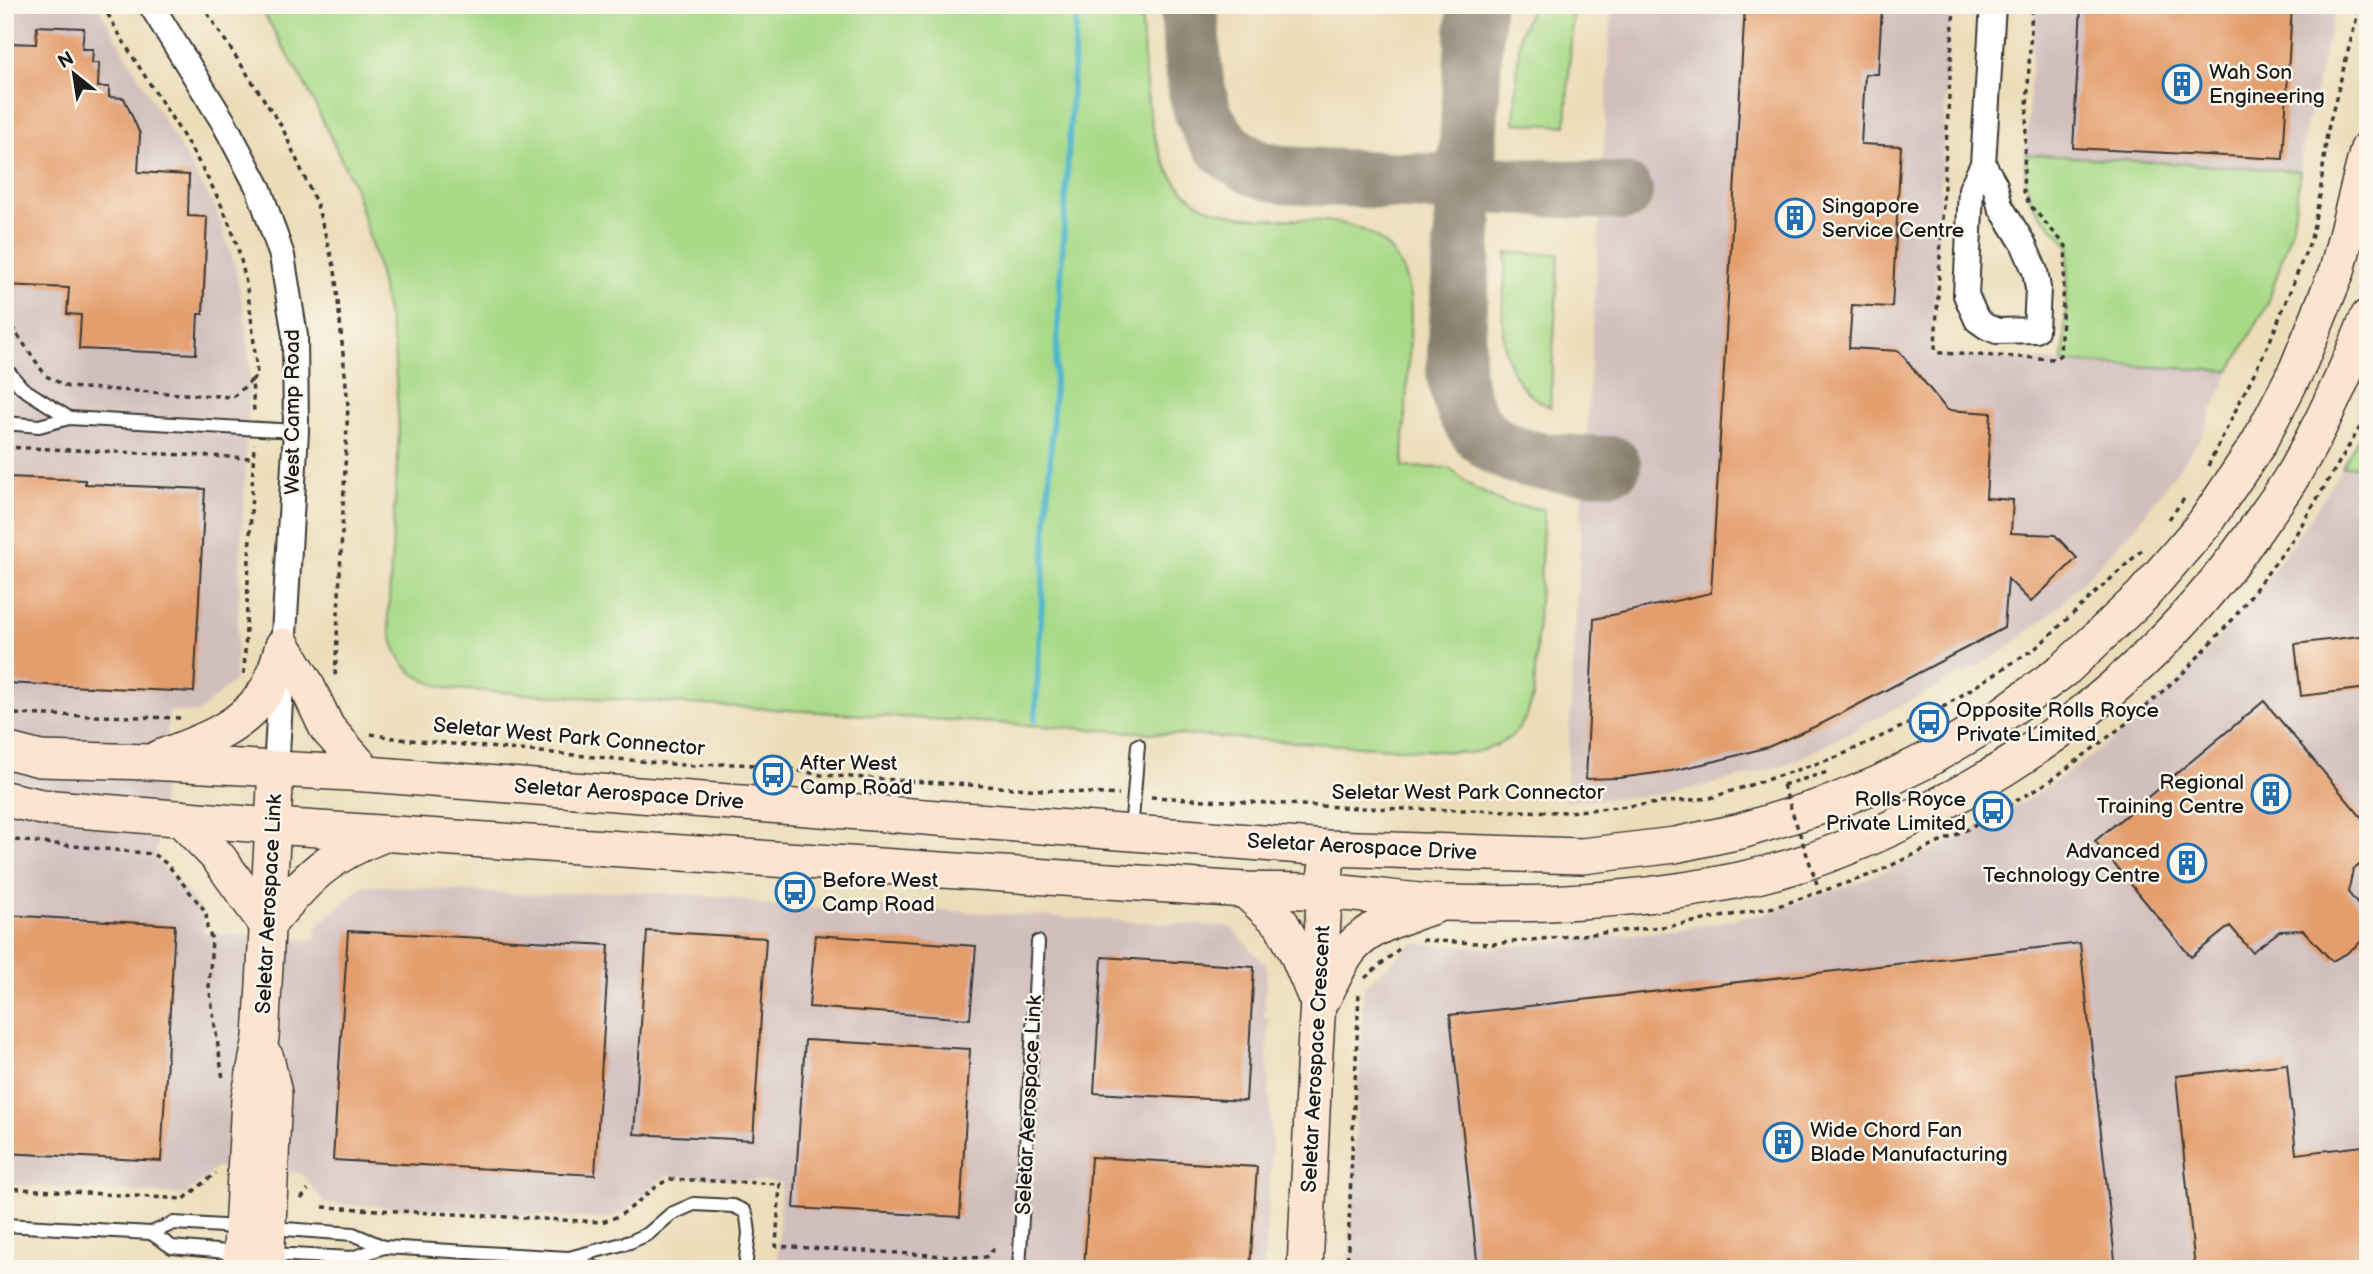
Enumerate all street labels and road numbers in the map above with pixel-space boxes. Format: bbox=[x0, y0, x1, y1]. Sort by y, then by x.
street label: West Camp Road bbox=[280, 329, 305, 495]
street label: Seletar West Park Connector bbox=[432, 713, 706, 761]
street label: Seletar Aerospace Drive bbox=[513, 774, 745, 814]
street label: Seletar West Park Connector bbox=[1332, 780, 1605, 805]
street label: Seletar Aerospace Link bbox=[251, 793, 287, 1014]
street label: Seletar Aerospace Drive bbox=[1246, 828, 1478, 866]
street label: Seletar Aerospace Crescent bbox=[1297, 924, 1336, 1193]
street label: Seletar Aerospace Link bbox=[1011, 994, 1047, 1215]

